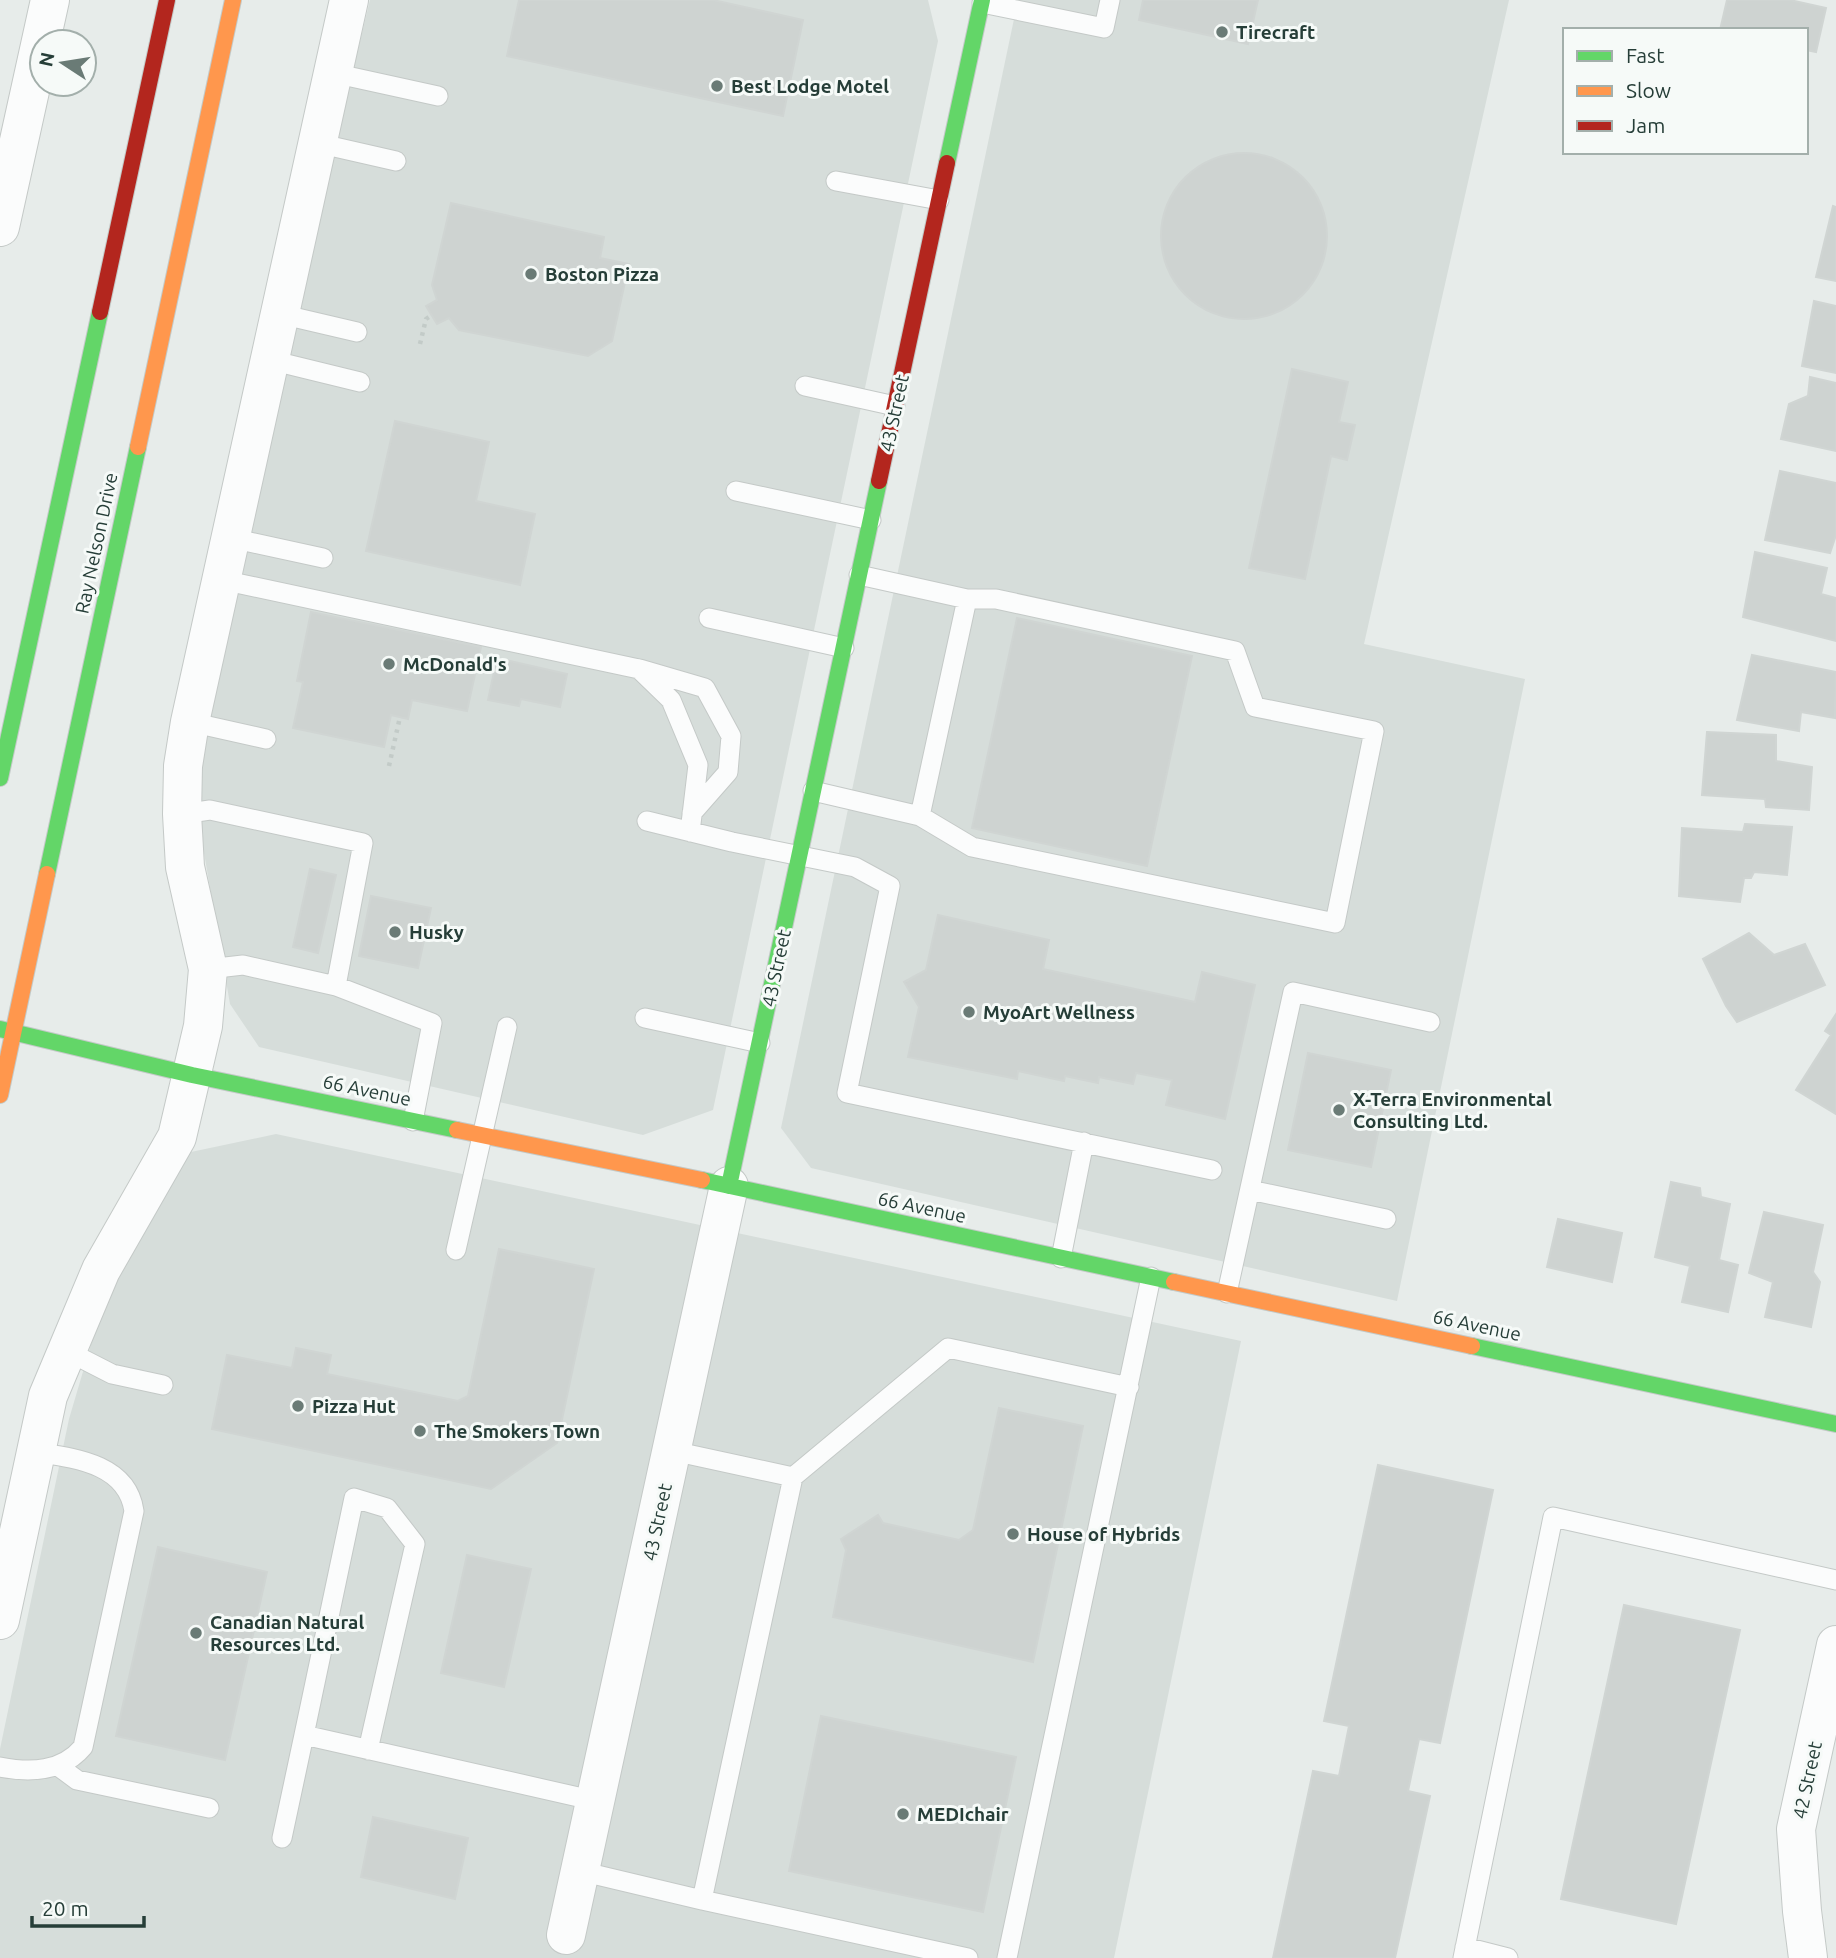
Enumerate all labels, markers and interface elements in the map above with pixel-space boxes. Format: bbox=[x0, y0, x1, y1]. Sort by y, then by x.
place label: Tirecraft bbox=[1236, 21, 1315, 43]
marker: Tirecraft bbox=[1214, 24, 1230, 40]
north arrow bbox=[28, 28, 98, 98]
legend bbox=[1563, 28, 1808, 154]
text: Fast bbox=[1626, 43, 1664, 67]
text: N bbox=[34, 50, 59, 69]
place label: Best Lodge Motel bbox=[731, 75, 889, 97]
marker: Best Lodge Motel bbox=[709, 78, 725, 94]
text: Slow bbox=[1626, 78, 1671, 102]
text: Jam bbox=[1626, 113, 1665, 137]
place label: Boston Pizza bbox=[545, 263, 659, 285]
marker: Boston Pizza bbox=[523, 266, 539, 282]
street label: 43 Street bbox=[875, 372, 913, 454]
street label: Ray Nelson Drive bbox=[70, 470, 122, 616]
place label: McDonald's bbox=[403, 653, 507, 675]
marker: McDonald's bbox=[381, 656, 397, 672]
place label: Husky bbox=[409, 921, 464, 943]
marker: Husky bbox=[387, 924, 403, 940]
street label: 43 Street bbox=[757, 927, 795, 1009]
place label: MyoArt Wellness bbox=[983, 1001, 1135, 1023]
marker: MyoArt Wellness bbox=[961, 1004, 977, 1020]
street label: 66 Avenue bbox=[321, 1070, 413, 1110]
place label: X-Terra Environmental Consulting Ltd. bbox=[1353, 1088, 1552, 1132]
marker: X-Terra Environmental Consulting Ltd. bbox=[1331, 1102, 1347, 1118]
street label: 66 Avenue bbox=[876, 1187, 968, 1227]
street label: 66 Avenue bbox=[1431, 1305, 1523, 1345]
place label: Pizza Hut bbox=[312, 1395, 396, 1417]
marker: Pizza Hut bbox=[290, 1398, 306, 1414]
place label: The Smokers Town bbox=[434, 1420, 600, 1442]
marker: The Smokers Town bbox=[412, 1423, 428, 1439]
street label: 43 Street bbox=[638, 1481, 676, 1563]
place label: House of Hybrids bbox=[1027, 1523, 1180, 1545]
marker: House of Hybrids bbox=[1005, 1526, 1021, 1542]
place label: Canadian Natural Resources Ltd. bbox=[210, 1611, 364, 1655]
marker: Canadian Natural Resources Ltd. bbox=[188, 1625, 204, 1641]
street label: 42 Street bbox=[1788, 1739, 1826, 1821]
place label: MEDIchair bbox=[917, 1803, 1009, 1825]
marker: MEDIchair bbox=[895, 1806, 911, 1822]
scale bar bbox=[32, 1884, 144, 1928]
text: 20 m bbox=[42, 1896, 89, 1920]

